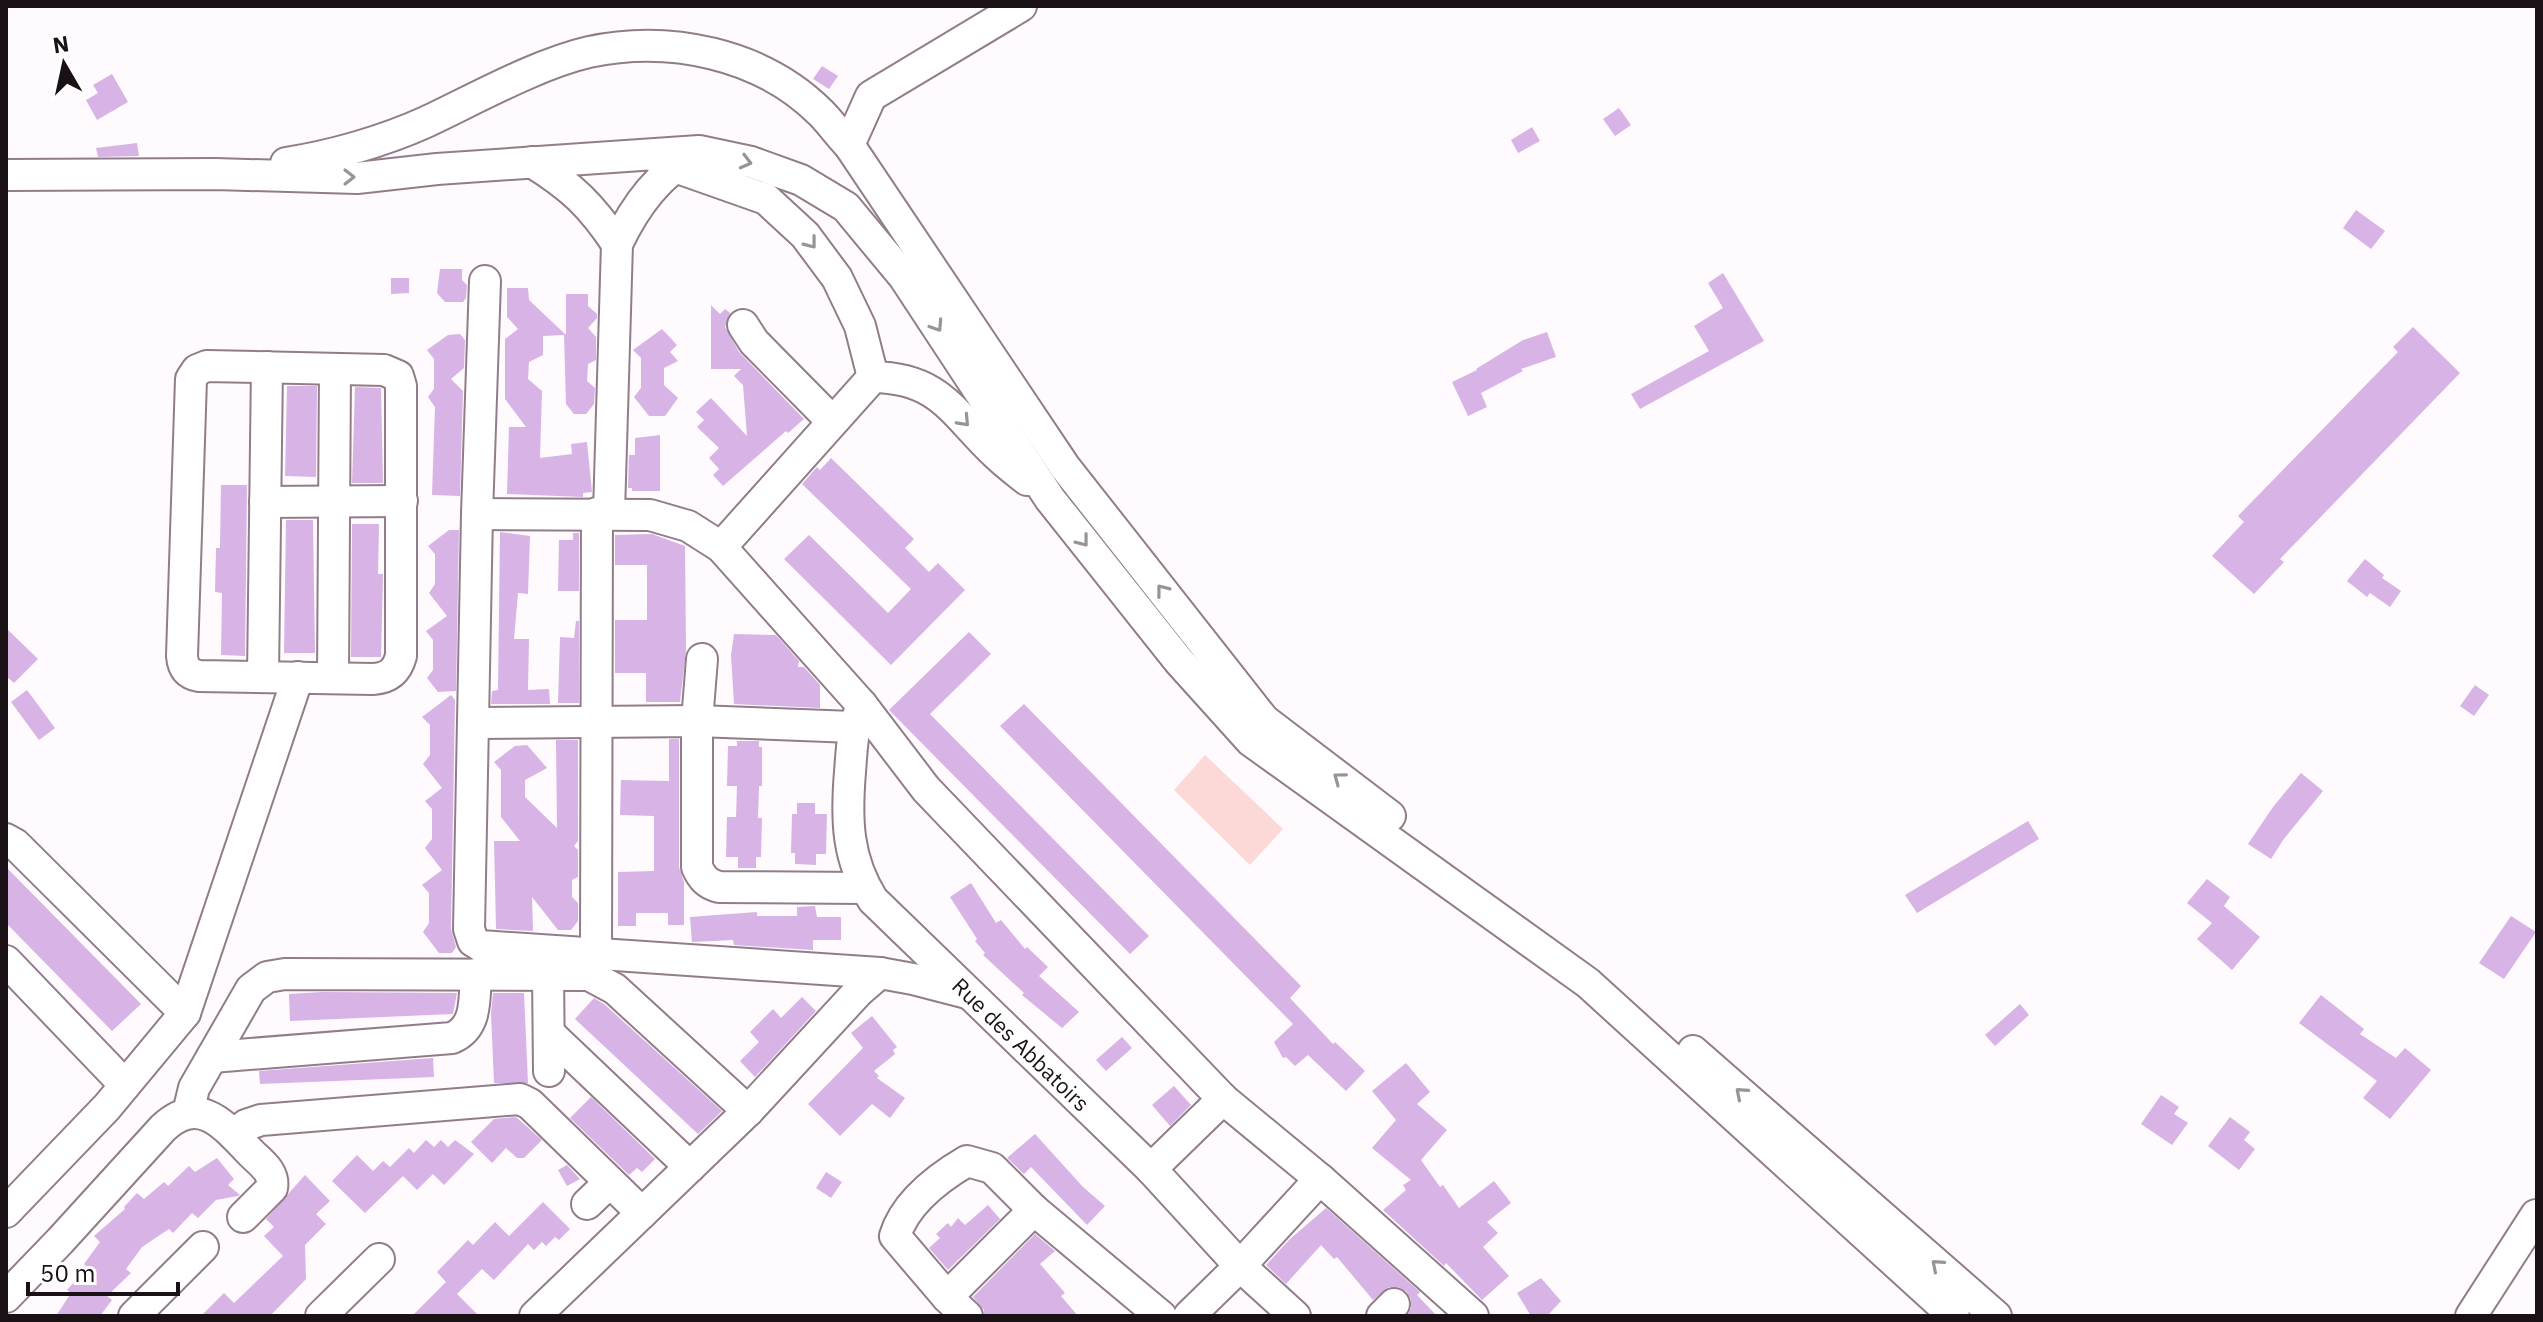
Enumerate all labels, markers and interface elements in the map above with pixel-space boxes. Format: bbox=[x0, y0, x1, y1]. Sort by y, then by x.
north arrow bbox=[24, 24, 104, 104]
text: N bbox=[51, 28, 71, 59]
one-way arrow bbox=[739, 152, 753, 169]
one-way arrow bbox=[343, 168, 356, 186]
one-way arrow bbox=[801, 234, 815, 249]
one-way arrow bbox=[927, 317, 942, 332]
one-way arrow bbox=[955, 412, 970, 426]
one-way arrow bbox=[1073, 532, 1088, 546]
one-way arrow bbox=[1157, 584, 1171, 599]
one-way arrow bbox=[1333, 773, 1347, 787]
street label: Rue des Abbatoirs bbox=[947, 971, 1097, 1117]
one-way arrow bbox=[1736, 1089, 1751, 1103]
scale bar bbox=[28, 1246, 178, 1296]
text: 50 m bbox=[40, 1257, 95, 1289]
one-way arrow bbox=[1931, 1260, 1946, 1274]

